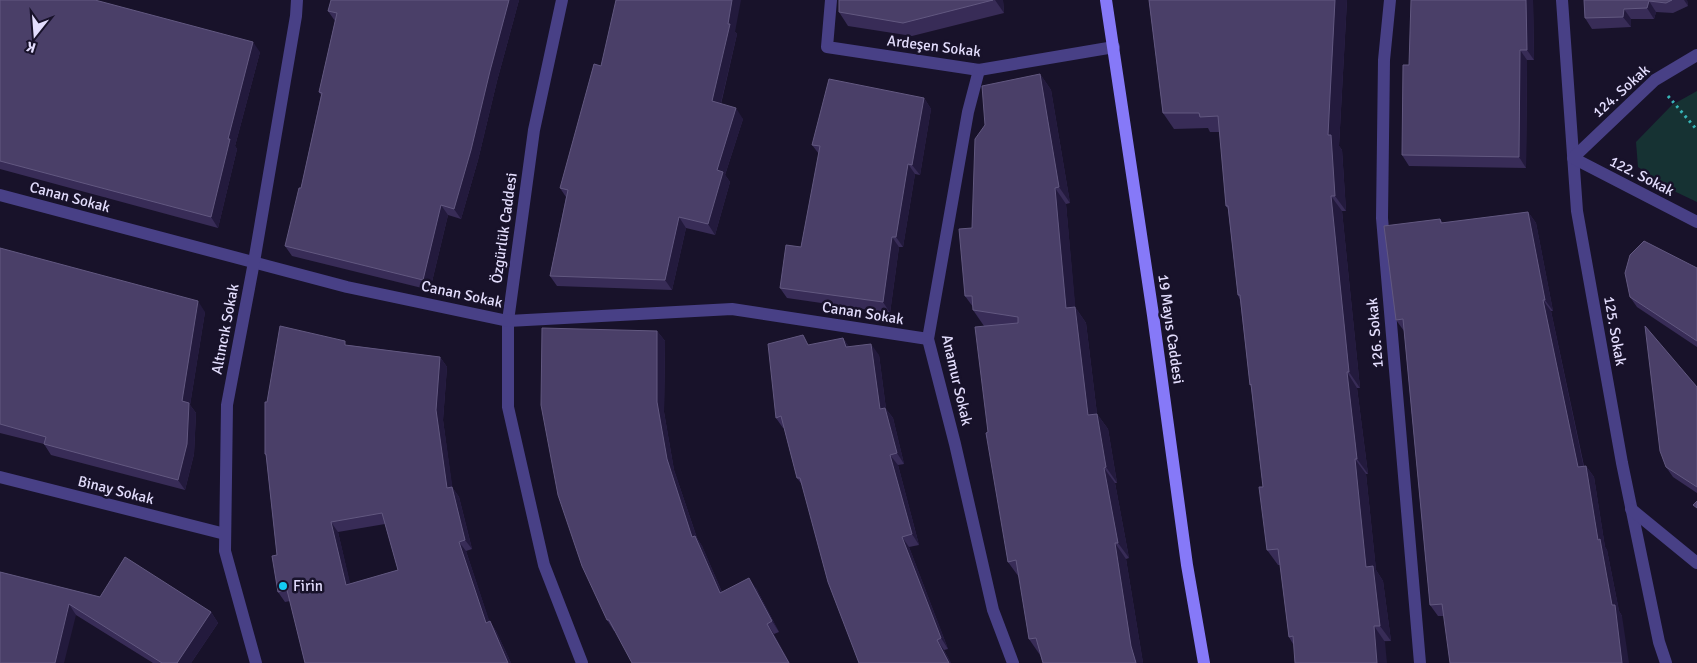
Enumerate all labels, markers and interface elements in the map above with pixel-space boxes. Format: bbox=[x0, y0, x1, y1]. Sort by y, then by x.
north arrow bbox=[10, 10, 60, 60]
street label: Ardeşen Sokak bbox=[886, 31, 982, 61]
text: K bbox=[24, 37, 38, 56]
street label: 124. Sokak bbox=[1589, 60, 1654, 121]
street label: 122. Sokak bbox=[1607, 152, 1678, 200]
street label: Özgürlük Caddesi bbox=[487, 171, 521, 285]
street label: Canan Sokak bbox=[28, 178, 113, 217]
street label: 19 Mayıs Caddesi bbox=[1154, 273, 1188, 385]
street label: Canan Sokak bbox=[420, 277, 505, 311]
street label: Altıncık Sokak bbox=[207, 282, 243, 376]
street label: 125. Sokak bbox=[1600, 295, 1630, 368]
street label: 126. Sokak bbox=[1363, 297, 1387, 369]
street label: Canan Sokak bbox=[821, 298, 906, 328]
street label: Anamur Sokak bbox=[938, 333, 976, 428]
street label: Binay Sokak bbox=[76, 472, 156, 508]
place label: Firin bbox=[293, 577, 323, 595]
marker: Firin bbox=[277, 580, 289, 592]

